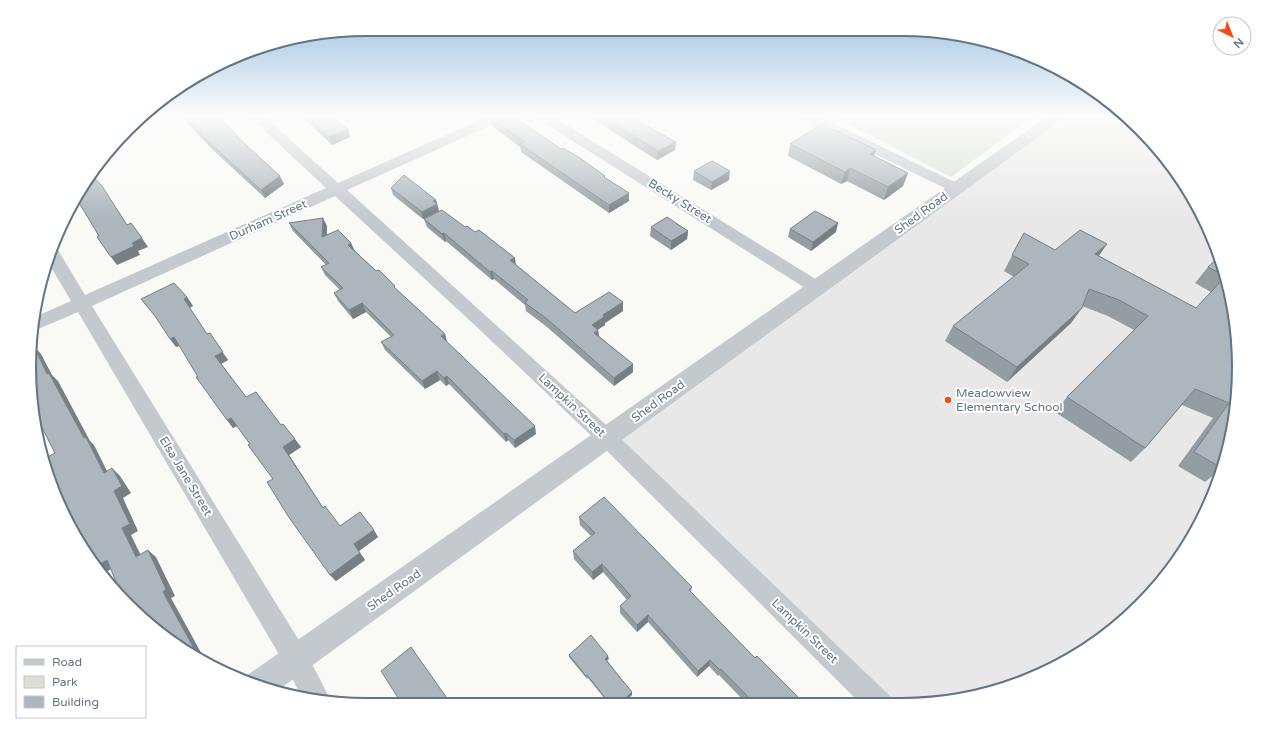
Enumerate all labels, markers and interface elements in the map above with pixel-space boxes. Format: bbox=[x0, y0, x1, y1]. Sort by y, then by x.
north arrow bbox=[1212, 16, 1252, 56]
text: N bbox=[1231, 35, 1246, 51]
street label: Becky Street bbox=[646, 176, 715, 226]
street label: Shed Road bbox=[892, 189, 950, 237]
street label: Durham Street bbox=[227, 196, 309, 243]
street label: Lampkin Street bbox=[536, 370, 609, 440]
street label: Shed Road bbox=[629, 377, 687, 425]
place label: Meadowview Elementary School bbox=[956, 386, 1063, 414]
marker: Meadowview Elementary School bbox=[943, 395, 953, 405]
street label: Elsa Jane Street bbox=[157, 434, 215, 519]
street label: Shed Road bbox=[364, 566, 424, 614]
street label: Lampkin Street bbox=[769, 596, 841, 666]
legend bbox=[16, 646, 146, 718]
text: Road bbox=[52, 655, 82, 669]
text: Park bbox=[52, 675, 78, 689]
text: Building bbox=[52, 695, 99, 709]

